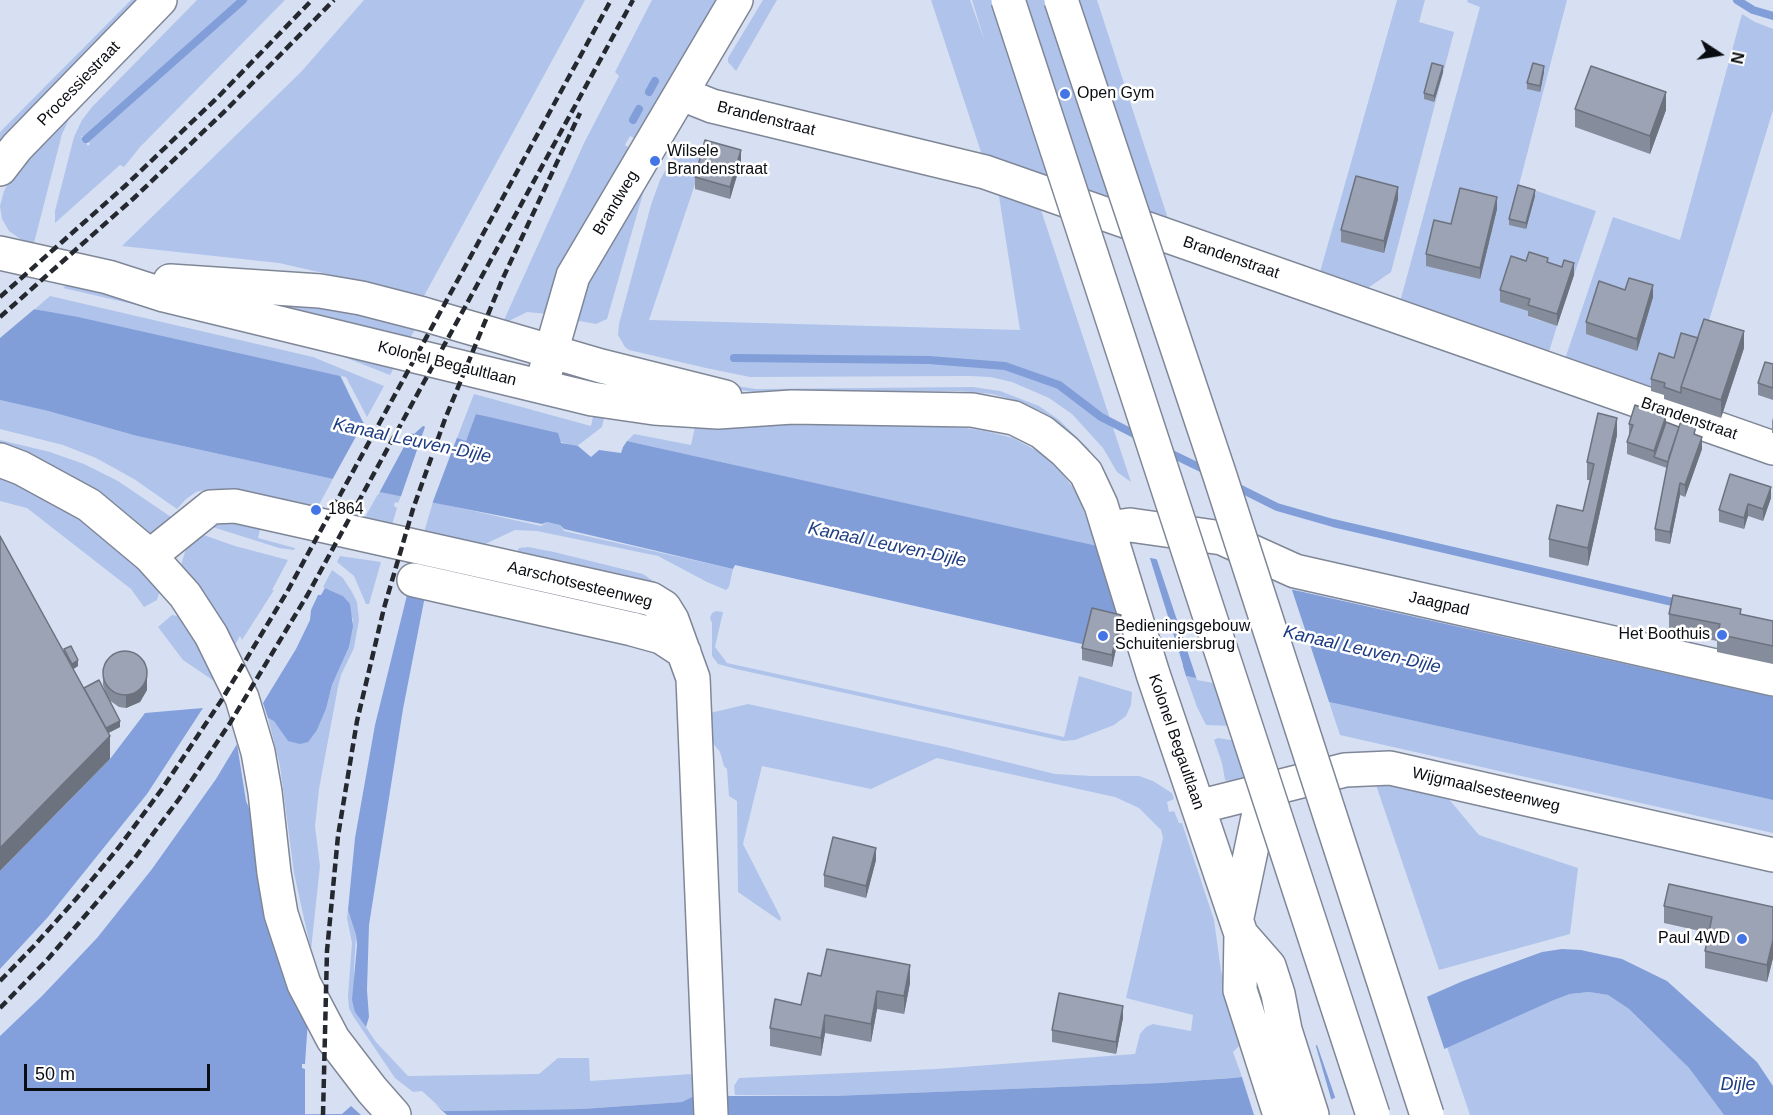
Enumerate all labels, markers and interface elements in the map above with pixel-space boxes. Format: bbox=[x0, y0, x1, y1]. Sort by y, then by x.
north arrow bbox=[1689, 24, 1749, 84]
street label: Processiestraat bbox=[34, 38, 124, 130]
text: N bbox=[1728, 50, 1747, 65]
place label: Open Gym bbox=[1077, 84, 1154, 104]
marker: Open Gym bbox=[1058, 87, 1072, 101]
street label: Brandenstraat bbox=[715, 98, 817, 140]
place label: Wilsele Brandenstraat bbox=[667, 142, 768, 180]
marker: Wilsele Brandenstraat bbox=[648, 154, 662, 168]
street label: Brandweg bbox=[589, 167, 643, 239]
street label: Brandenstraat bbox=[1180, 233, 1282, 283]
street label: Kolonel Begaultlaan bbox=[376, 337, 518, 391]
street label: Brandenstraat bbox=[1638, 394, 1740, 444]
water label: Kanaal Leuven-Dijle bbox=[331, 414, 493, 468]
place label: 1864 bbox=[328, 500, 364, 520]
marker: 1864 bbox=[309, 503, 323, 517]
water label: Kanaal Leuven-Dijle bbox=[806, 518, 968, 572]
street label: Aarschotsesteenweg bbox=[506, 558, 654, 612]
street label: Jaagpad bbox=[1407, 588, 1471, 620]
place label: Bedieningsgebouw Schuiteniersbrug bbox=[1115, 617, 1250, 655]
water label: Kanaal Leuven-Dijle bbox=[1281, 621, 1443, 679]
place label: Het Boothuis bbox=[1618, 625, 1710, 645]
marker: Het Boothuis bbox=[1715, 628, 1729, 642]
marker: Bedieningsgebouw Schuiteniersbrug bbox=[1096, 629, 1110, 643]
street label: Kolonel Begaultlaan bbox=[1144, 672, 1208, 812]
street label: Wijgmaalsesteenweg bbox=[1410, 764, 1562, 816]
place label: Paul 4WD bbox=[1658, 929, 1730, 949]
marker: Paul 4WD bbox=[1735, 932, 1749, 946]
scale bar bbox=[27, 1052, 213, 1090]
text: 50 m bbox=[35, 1064, 75, 1084]
water label: Dijle bbox=[1720, 1074, 1756, 1096]

